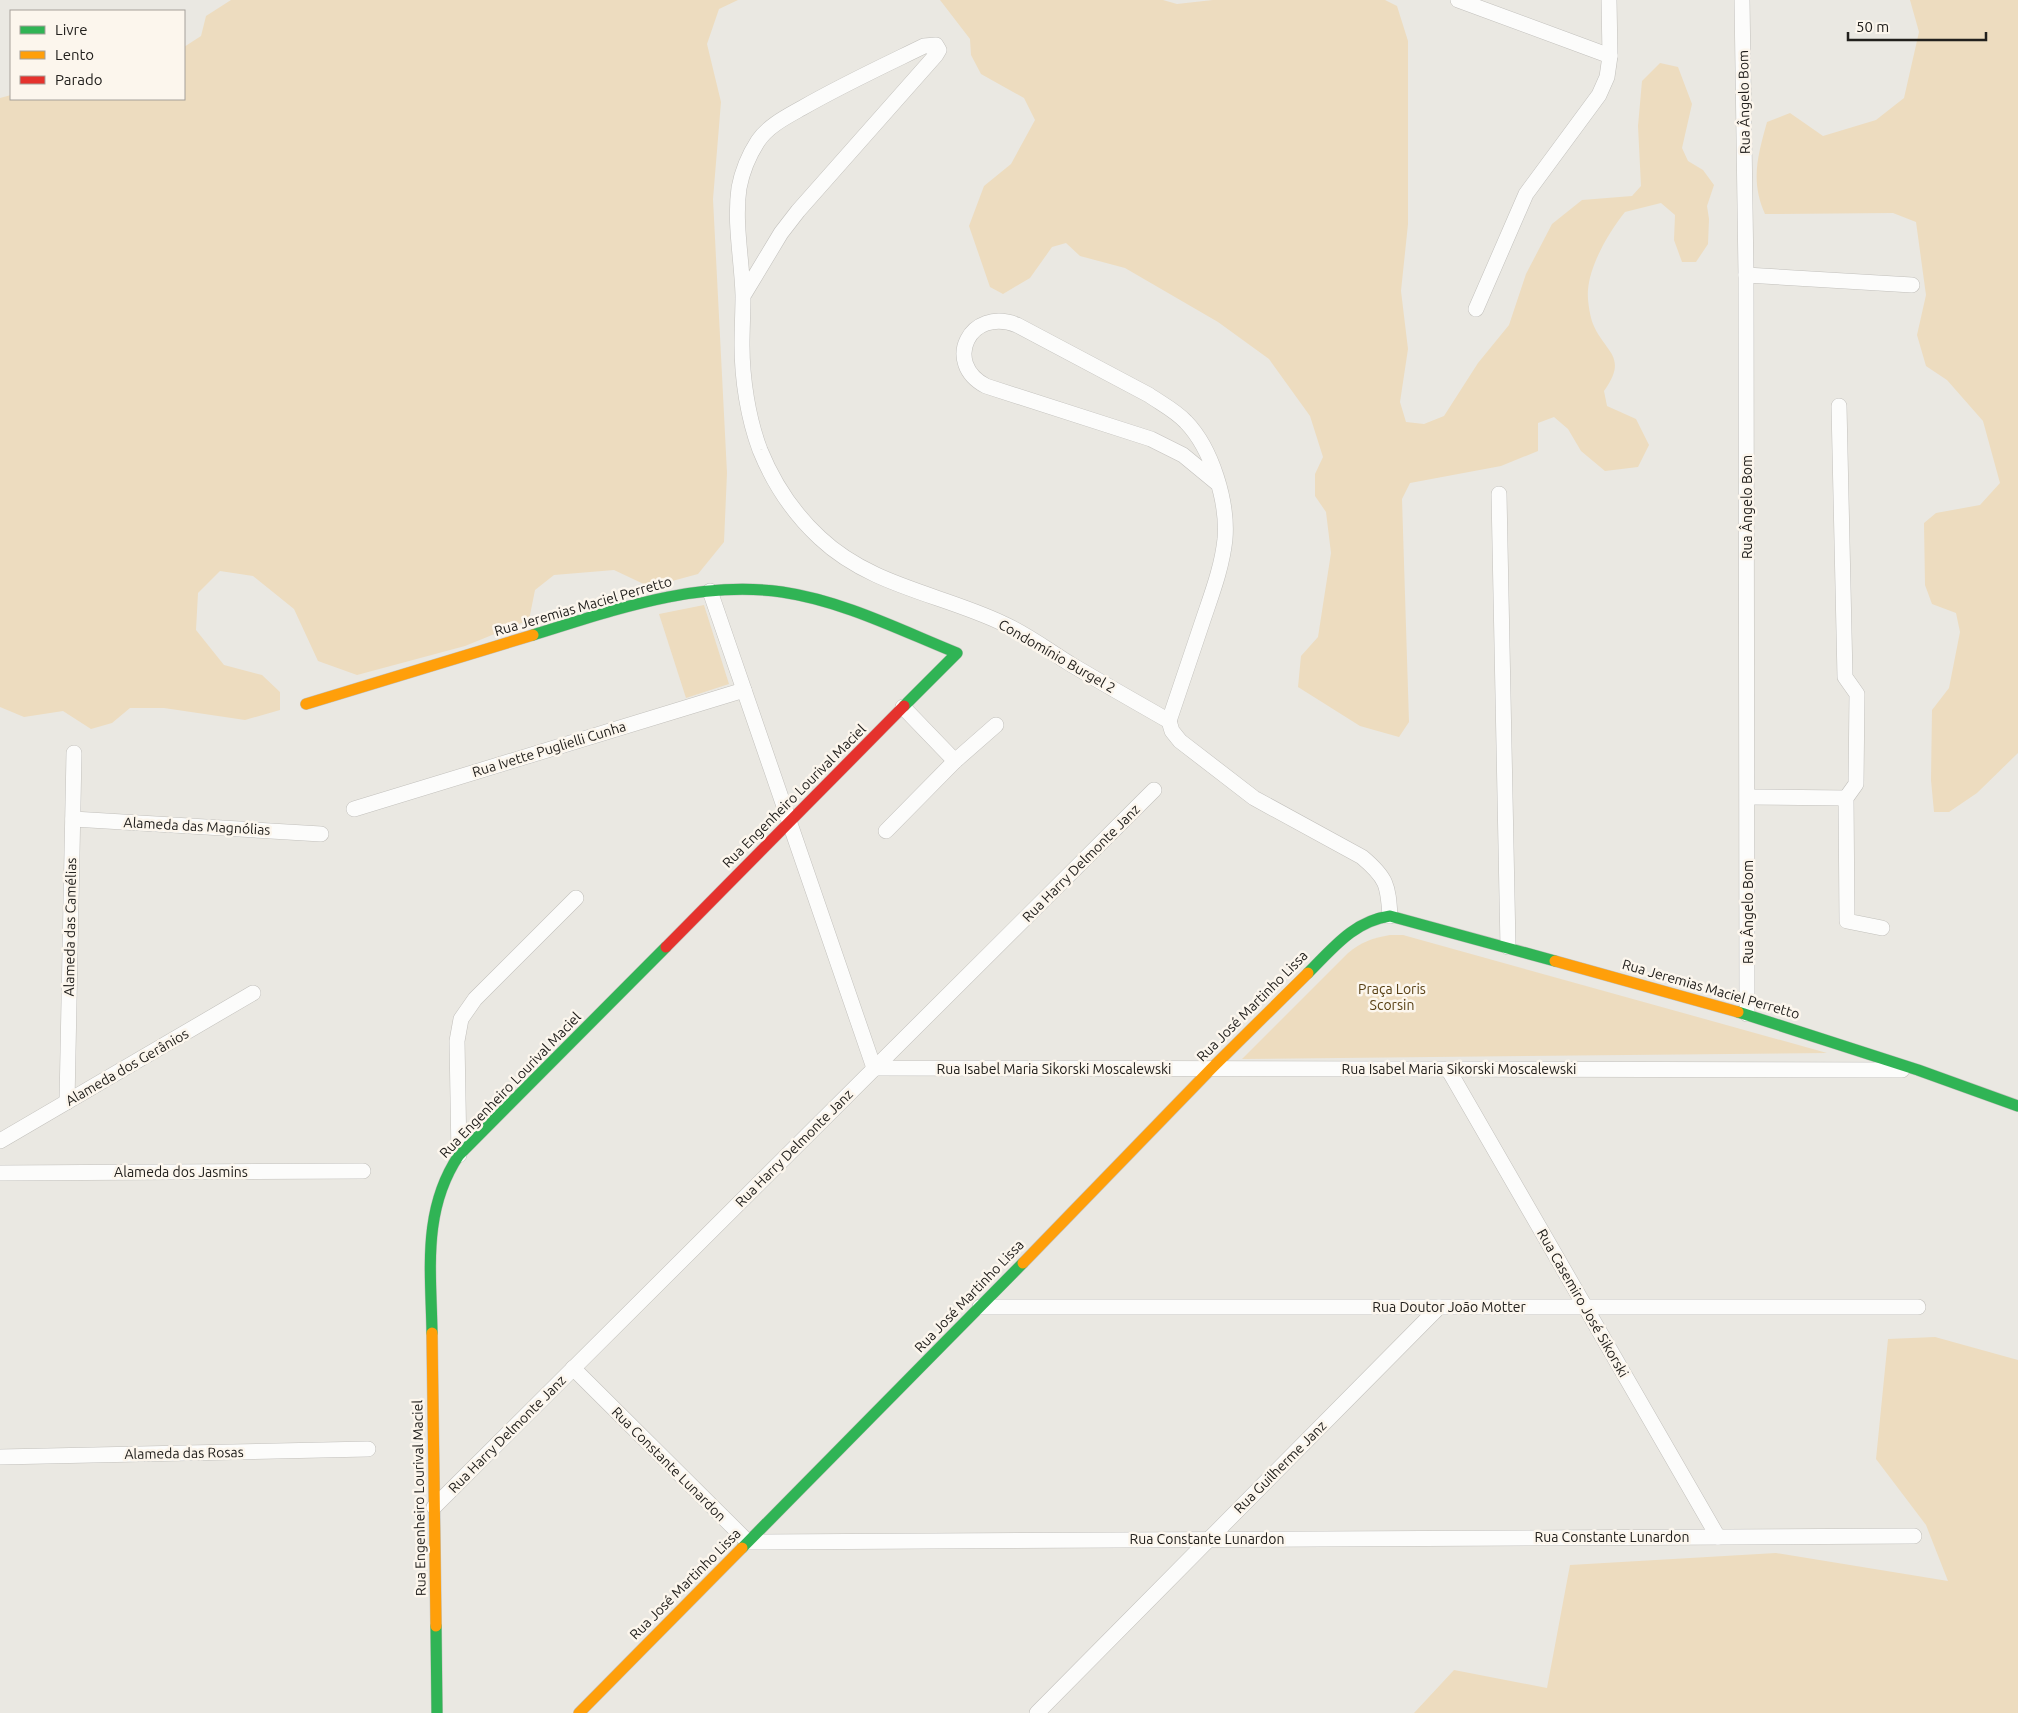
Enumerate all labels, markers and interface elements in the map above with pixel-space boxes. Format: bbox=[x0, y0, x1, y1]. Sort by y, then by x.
legend bbox=[10, 10, 185, 100]
scale bar bbox=[1848, 10, 1986, 42]
text: 50 m bbox=[1856, 18, 1889, 35]
text: Livre bbox=[55, 21, 88, 38]
text: Lento bbox=[55, 46, 94, 63]
street label: Rua Ângelo Bom bbox=[1734, 50, 1753, 154]
text: Parado bbox=[55, 71, 102, 88]
street label: Rua Ângelo Bom bbox=[1738, 455, 1755, 559]
street label: Rua Jeremias Maciel Perretto bbox=[492, 573, 674, 639]
street label: Condomínio Burgel 2 bbox=[996, 616, 1118, 696]
street label: Rua Ivette Puglielli Cunha bbox=[470, 718, 628, 780]
street label: Rua Engenheiro Lourival Maciel bbox=[719, 721, 869, 871]
street label: Rua Harry Delmonte Janz bbox=[1019, 801, 1143, 925]
street label: Alameda das Magnólias bbox=[123, 814, 271, 838]
street label: Alameda das Camélias bbox=[61, 857, 79, 997]
street label: Rua Ângelo Bom bbox=[1739, 860, 1756, 964]
street label: Rua José Martinho Lissa bbox=[1193, 947, 1311, 1065]
street label: Rua Jeremias Maciel Perretto bbox=[1620, 956, 1802, 1022]
park label: Praça Loris Scorsin bbox=[1358, 981, 1426, 1013]
street label: Rua Engenheiro Lourival Maciel bbox=[436, 1009, 584, 1161]
street label: Alameda dos Gerânios bbox=[63, 1025, 191, 1109]
street label: Rua Isabel Maria Sikorski Moscalewski bbox=[937, 1061, 1171, 1077]
street label: Rua Isabel Maria Sikorski Moscalewski bbox=[1342, 1061, 1576, 1077]
street label: Rua Harry Delmonte Janz bbox=[732, 1086, 856, 1210]
street label: Alameda dos Jasmins bbox=[114, 1164, 248, 1180]
street label: Rua Casemiro José Sikorski bbox=[1534, 1226, 1632, 1380]
street label: Rua José Martinho Lissa bbox=[911, 1236, 1027, 1356]
street label: Rua Doutor João Motter bbox=[1372, 1299, 1526, 1315]
street label: Rua Harry Delmonte Janz bbox=[445, 1372, 569, 1496]
street label: Rua Engenheiro Lourival Maciel bbox=[409, 1400, 429, 1596]
street label: Rua Constante Lunardon bbox=[609, 1404, 729, 1524]
street label: Rua Guilherme Janz bbox=[1230, 1417, 1330, 1517]
street label: Alameda das Rosas bbox=[124, 1444, 244, 1462]
street label: Rua José Martinho Lissa bbox=[626, 1525, 744, 1643]
street label: Rua Constante Lunardon bbox=[1535, 1529, 1690, 1545]
street label: Rua Constante Lunardon bbox=[1130, 1531, 1285, 1547]

